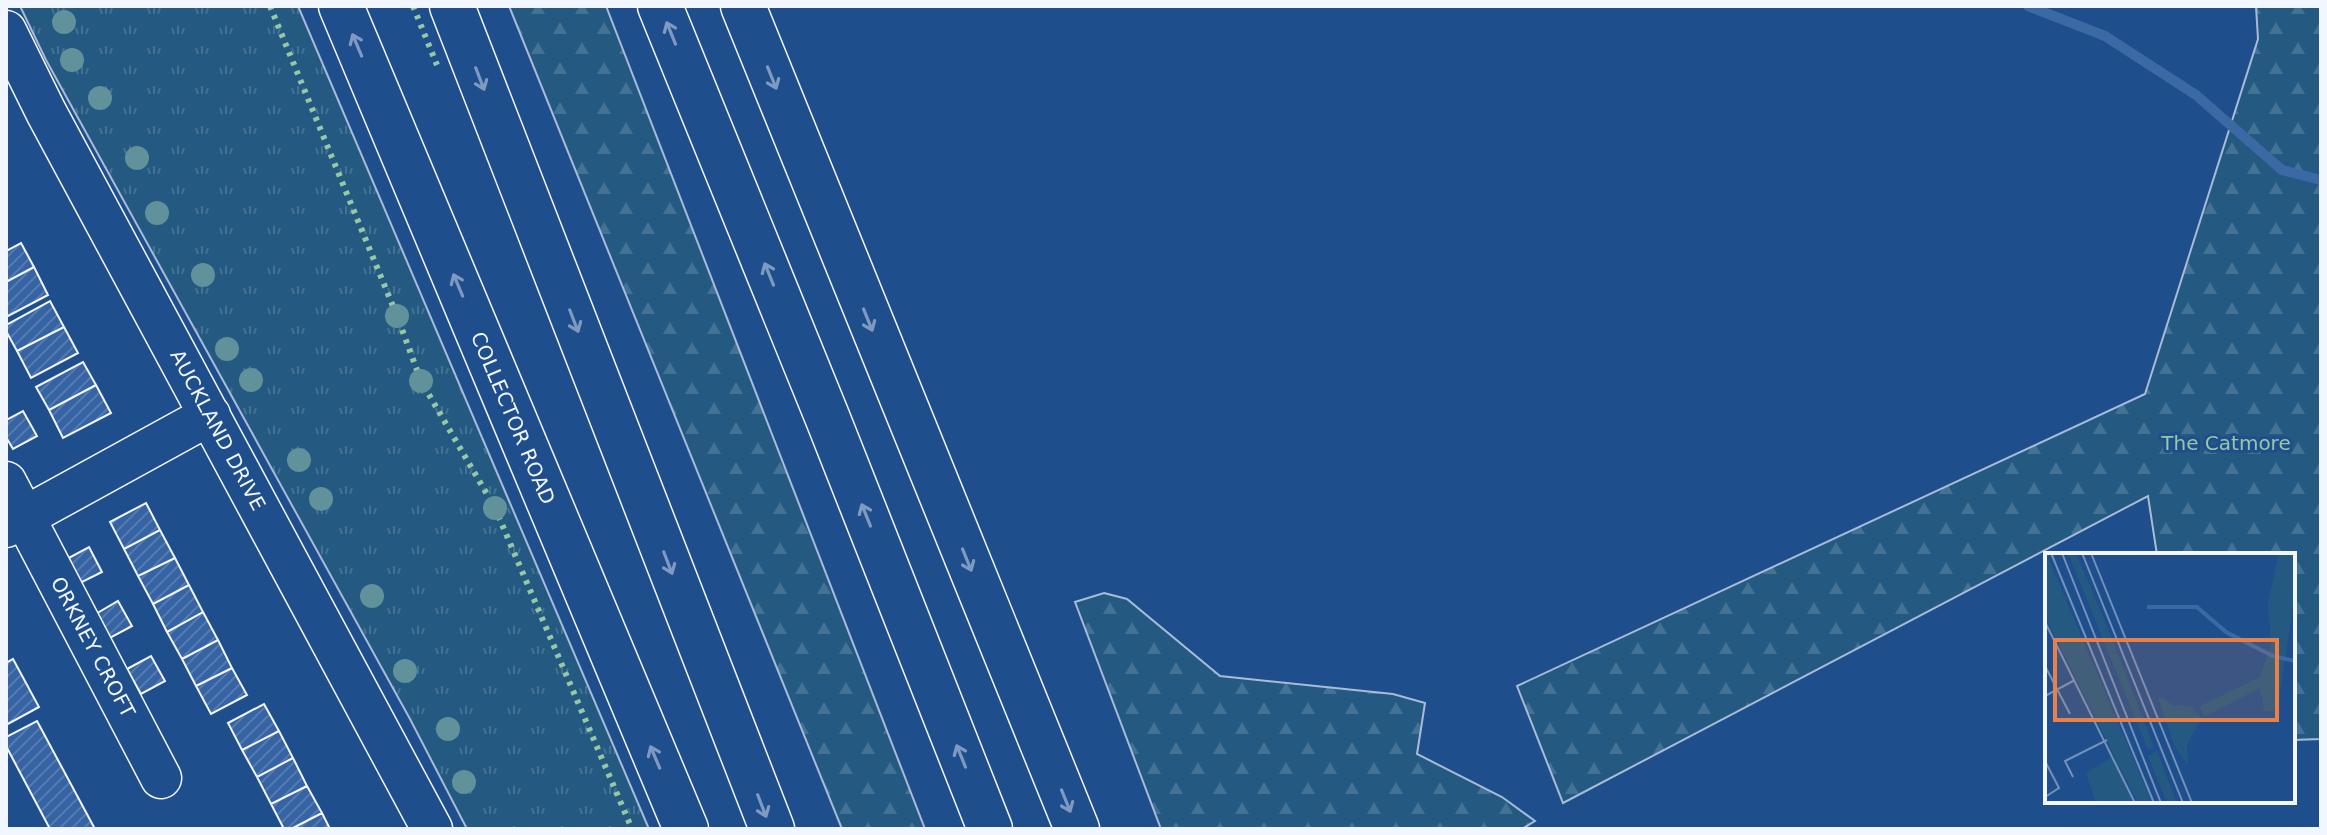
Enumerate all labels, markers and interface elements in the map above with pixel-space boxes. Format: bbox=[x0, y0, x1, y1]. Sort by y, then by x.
one-way arrow bbox=[662, 21, 677, 46]
one-way arrow bbox=[349, 33, 364, 58]
one-way arrow bbox=[765, 65, 780, 90]
one-way arrow bbox=[474, 66, 488, 91]
one-way arrow bbox=[760, 262, 775, 286]
one-way arrow bbox=[449, 273, 464, 298]
one-way arrow bbox=[862, 307, 877, 332]
one-way arrow bbox=[568, 308, 582, 333]
street label: COLLECTOR ROAD bbox=[466, 328, 560, 508]
street label: AUCKLAND DRIVE bbox=[165, 345, 271, 515]
park label: The Catmore bbox=[2160, 431, 2291, 455]
one-way arrow bbox=[857, 503, 872, 528]
one-way arrow bbox=[961, 547, 976, 572]
one-way arrow bbox=[662, 550, 676, 575]
inset map bbox=[2045, 553, 2295, 803]
street label: ORKNEY CROFT bbox=[46, 573, 141, 722]
one-way arrow bbox=[953, 744, 967, 769]
one-way arrow bbox=[647, 745, 662, 770]
one-way arrow bbox=[1059, 788, 1074, 813]
one-way arrow bbox=[756, 793, 771, 818]

